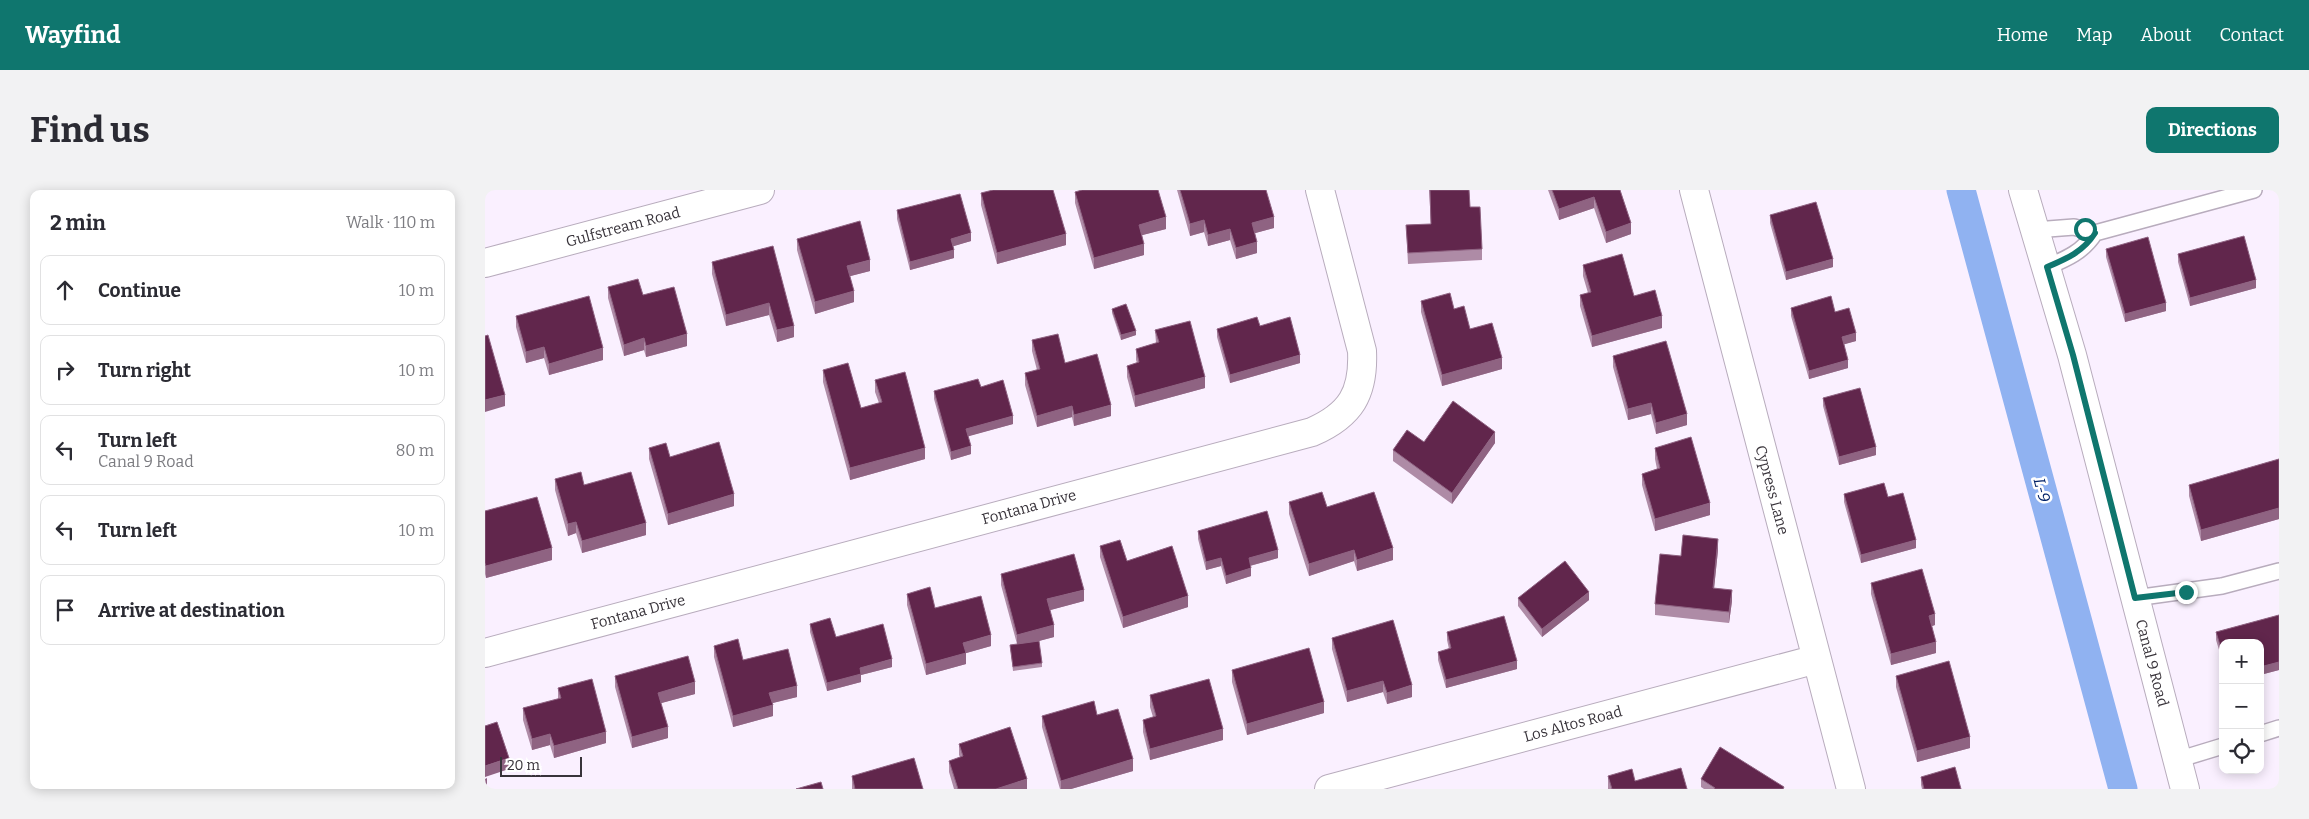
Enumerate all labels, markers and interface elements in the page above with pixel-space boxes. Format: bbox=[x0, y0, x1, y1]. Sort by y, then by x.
text: Wayfind bbox=[25, 21, 121, 49]
text: Home bbox=[1997, 24, 2048, 46]
text: Map bbox=[2076, 24, 2112, 46]
text: About bbox=[2140, 24, 2191, 46]
text: Contact bbox=[2219, 24, 2284, 46]
button: Directions bbox=[2146, 107, 2279, 153]
text: Find us bbox=[30, 109, 150, 151]
street label: Gulfstream Road bbox=[564, 203, 682, 251]
text: 2 min bbox=[50, 210, 106, 236]
text: Walk · 110 m bbox=[346, 213, 435, 232]
route start bbox=[2074, 218, 2097, 241]
icon: ahead bbox=[51, 276, 79, 304]
text: Continue bbox=[98, 279, 181, 302]
text: 10 m bbox=[399, 281, 434, 300]
icon: right bbox=[51, 356, 79, 384]
text: Turn right bbox=[98, 359, 191, 382]
text: 10 m bbox=[399, 361, 434, 380]
text: Turn left bbox=[98, 429, 177, 452]
icon: left bbox=[51, 436, 79, 464]
text: 80 m bbox=[396, 441, 434, 460]
street label: Cypress Lane bbox=[1751, 443, 1793, 537]
text: Canal 9 Road bbox=[98, 452, 194, 471]
water label: L-9 bbox=[2030, 476, 2054, 504]
street label: Fontana Drive bbox=[980, 486, 1078, 528]
icon: left bbox=[51, 516, 79, 544]
text: Turn left bbox=[98, 519, 177, 542]
text: 10 m bbox=[399, 521, 434, 540]
route end bbox=[2175, 581, 2198, 604]
street label: Fontana Drive bbox=[589, 591, 687, 633]
icon: arrive bbox=[51, 596, 79, 624]
text: Arrive at destination bbox=[98, 599, 285, 622]
street label: Canal 9 Road bbox=[2132, 617, 2172, 709]
map controls bbox=[2219, 639, 2264, 774]
button: + bbox=[2219, 639, 2264, 684]
button: − bbox=[2219, 684, 2264, 729]
street label: Los Altos Road bbox=[1522, 702, 1624, 746]
button: locate bbox=[2219, 729, 2264, 774]
scale bar bbox=[500, 754, 583, 777]
text: 20 m bbox=[507, 757, 540, 774]

